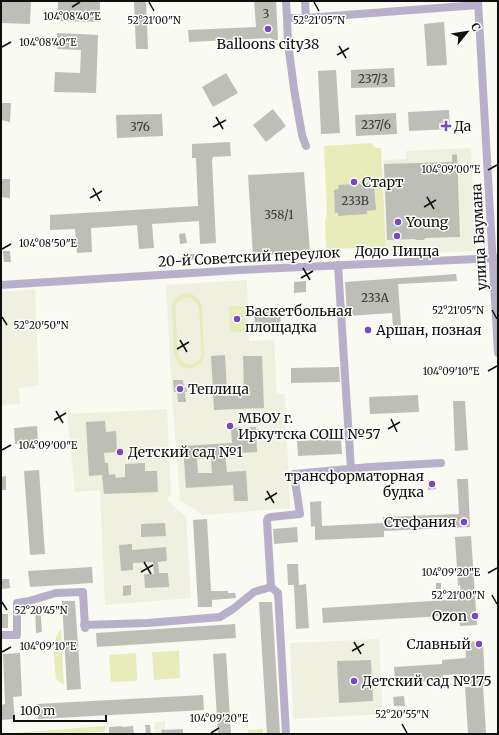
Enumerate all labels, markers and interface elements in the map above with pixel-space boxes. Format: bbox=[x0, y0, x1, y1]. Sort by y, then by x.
house number: 3 bbox=[263, 6, 270, 21]
text: 104°08'40"E bbox=[43, 10, 101, 23]
north arrow bbox=[447, 12, 487, 52]
text: 52°21'00"N bbox=[127, 14, 181, 27]
text: 52°21'05"N bbox=[293, 14, 345, 27]
text: С bbox=[468, 20, 484, 34]
marker: Balloons city38 bbox=[263, 24, 273, 34]
place label: Balloons city38 bbox=[217, 35, 319, 53]
text: 104°08'40"E bbox=[19, 36, 77, 49]
house number: 237/3 bbox=[358, 71, 388, 86]
house number: 237/6 bbox=[361, 117, 391, 132]
place label: Да bbox=[454, 117, 472, 135]
house number: 376 bbox=[130, 119, 150, 134]
marker: Да bbox=[441, 121, 451, 131]
text: 104°09'00"E bbox=[422, 163, 481, 176]
place label: Старт bbox=[362, 173, 404, 191]
marker: Старт bbox=[349, 177, 359, 187]
street label: улица Баумана bbox=[467, 183, 491, 291]
house number: 233В bbox=[341, 193, 369, 208]
house number: 358/1 bbox=[264, 207, 294, 222]
place label: Young bbox=[405, 213, 449, 231]
marker: Young bbox=[393, 217, 403, 227]
marker: Додо Пицца bbox=[392, 231, 402, 241]
text: 104°08'50"E bbox=[19, 237, 78, 250]
place label: Додо Пицца bbox=[355, 242, 440, 260]
street label: 20-й Советский переулок bbox=[157, 243, 341, 271]
house number: 233А bbox=[361, 290, 390, 305]
place label: Баскетбольная площадка bbox=[245, 302, 352, 336]
text: 52°21'05"N bbox=[432, 304, 484, 317]
marker: Баскетбольная площадка bbox=[232, 314, 242, 324]
text: 52°20'50"N bbox=[13, 319, 69, 332]
place label: Аршан, позная bbox=[375, 321, 481, 339]
marker: Аршан, позная bbox=[363, 325, 373, 335]
text: 104°09'10"E bbox=[423, 365, 480, 378]
place label: Теплица bbox=[188, 380, 249, 398]
marker: Теплица bbox=[175, 384, 185, 394]
place label: МБОУ г. Иркутска СОШ №57 bbox=[238, 409, 381, 443]
marker: МБОУ г. Иркутска СОШ №57 bbox=[225, 421, 235, 431]
text: 104°09'00"E bbox=[19, 439, 78, 452]
place label: Детский сад №1 bbox=[128, 443, 243, 461]
marker: Детский сад №1 bbox=[115, 447, 125, 457]
place label: трансформаторная будка bbox=[284, 467, 424, 501]
marker: трансформаторная будка bbox=[427, 479, 437, 489]
place label: Стефания bbox=[384, 513, 456, 531]
marker: Стефания bbox=[459, 517, 469, 527]
text: 104°09'20"E bbox=[422, 566, 481, 579]
text: 52°21'00"N bbox=[431, 589, 485, 602]
text: 52°20'45"N bbox=[14, 604, 68, 617]
place label: Ozon bbox=[432, 607, 467, 625]
marker: Ozon bbox=[470, 611, 480, 621]
place label: Славный bbox=[407, 635, 471, 653]
marker: Славный bbox=[474, 639, 484, 649]
text: 104°09'10"E bbox=[20, 640, 77, 653]
place label: Детский сад №175 bbox=[362, 672, 492, 690]
marker: Детский сад №175 bbox=[349, 676, 359, 686]
scale bar bbox=[14, 697, 106, 723]
text: 100 m bbox=[20, 703, 55, 718]
text: 52°20'55"N bbox=[375, 708, 429, 721]
text: 104°09'20"E bbox=[190, 712, 249, 725]

